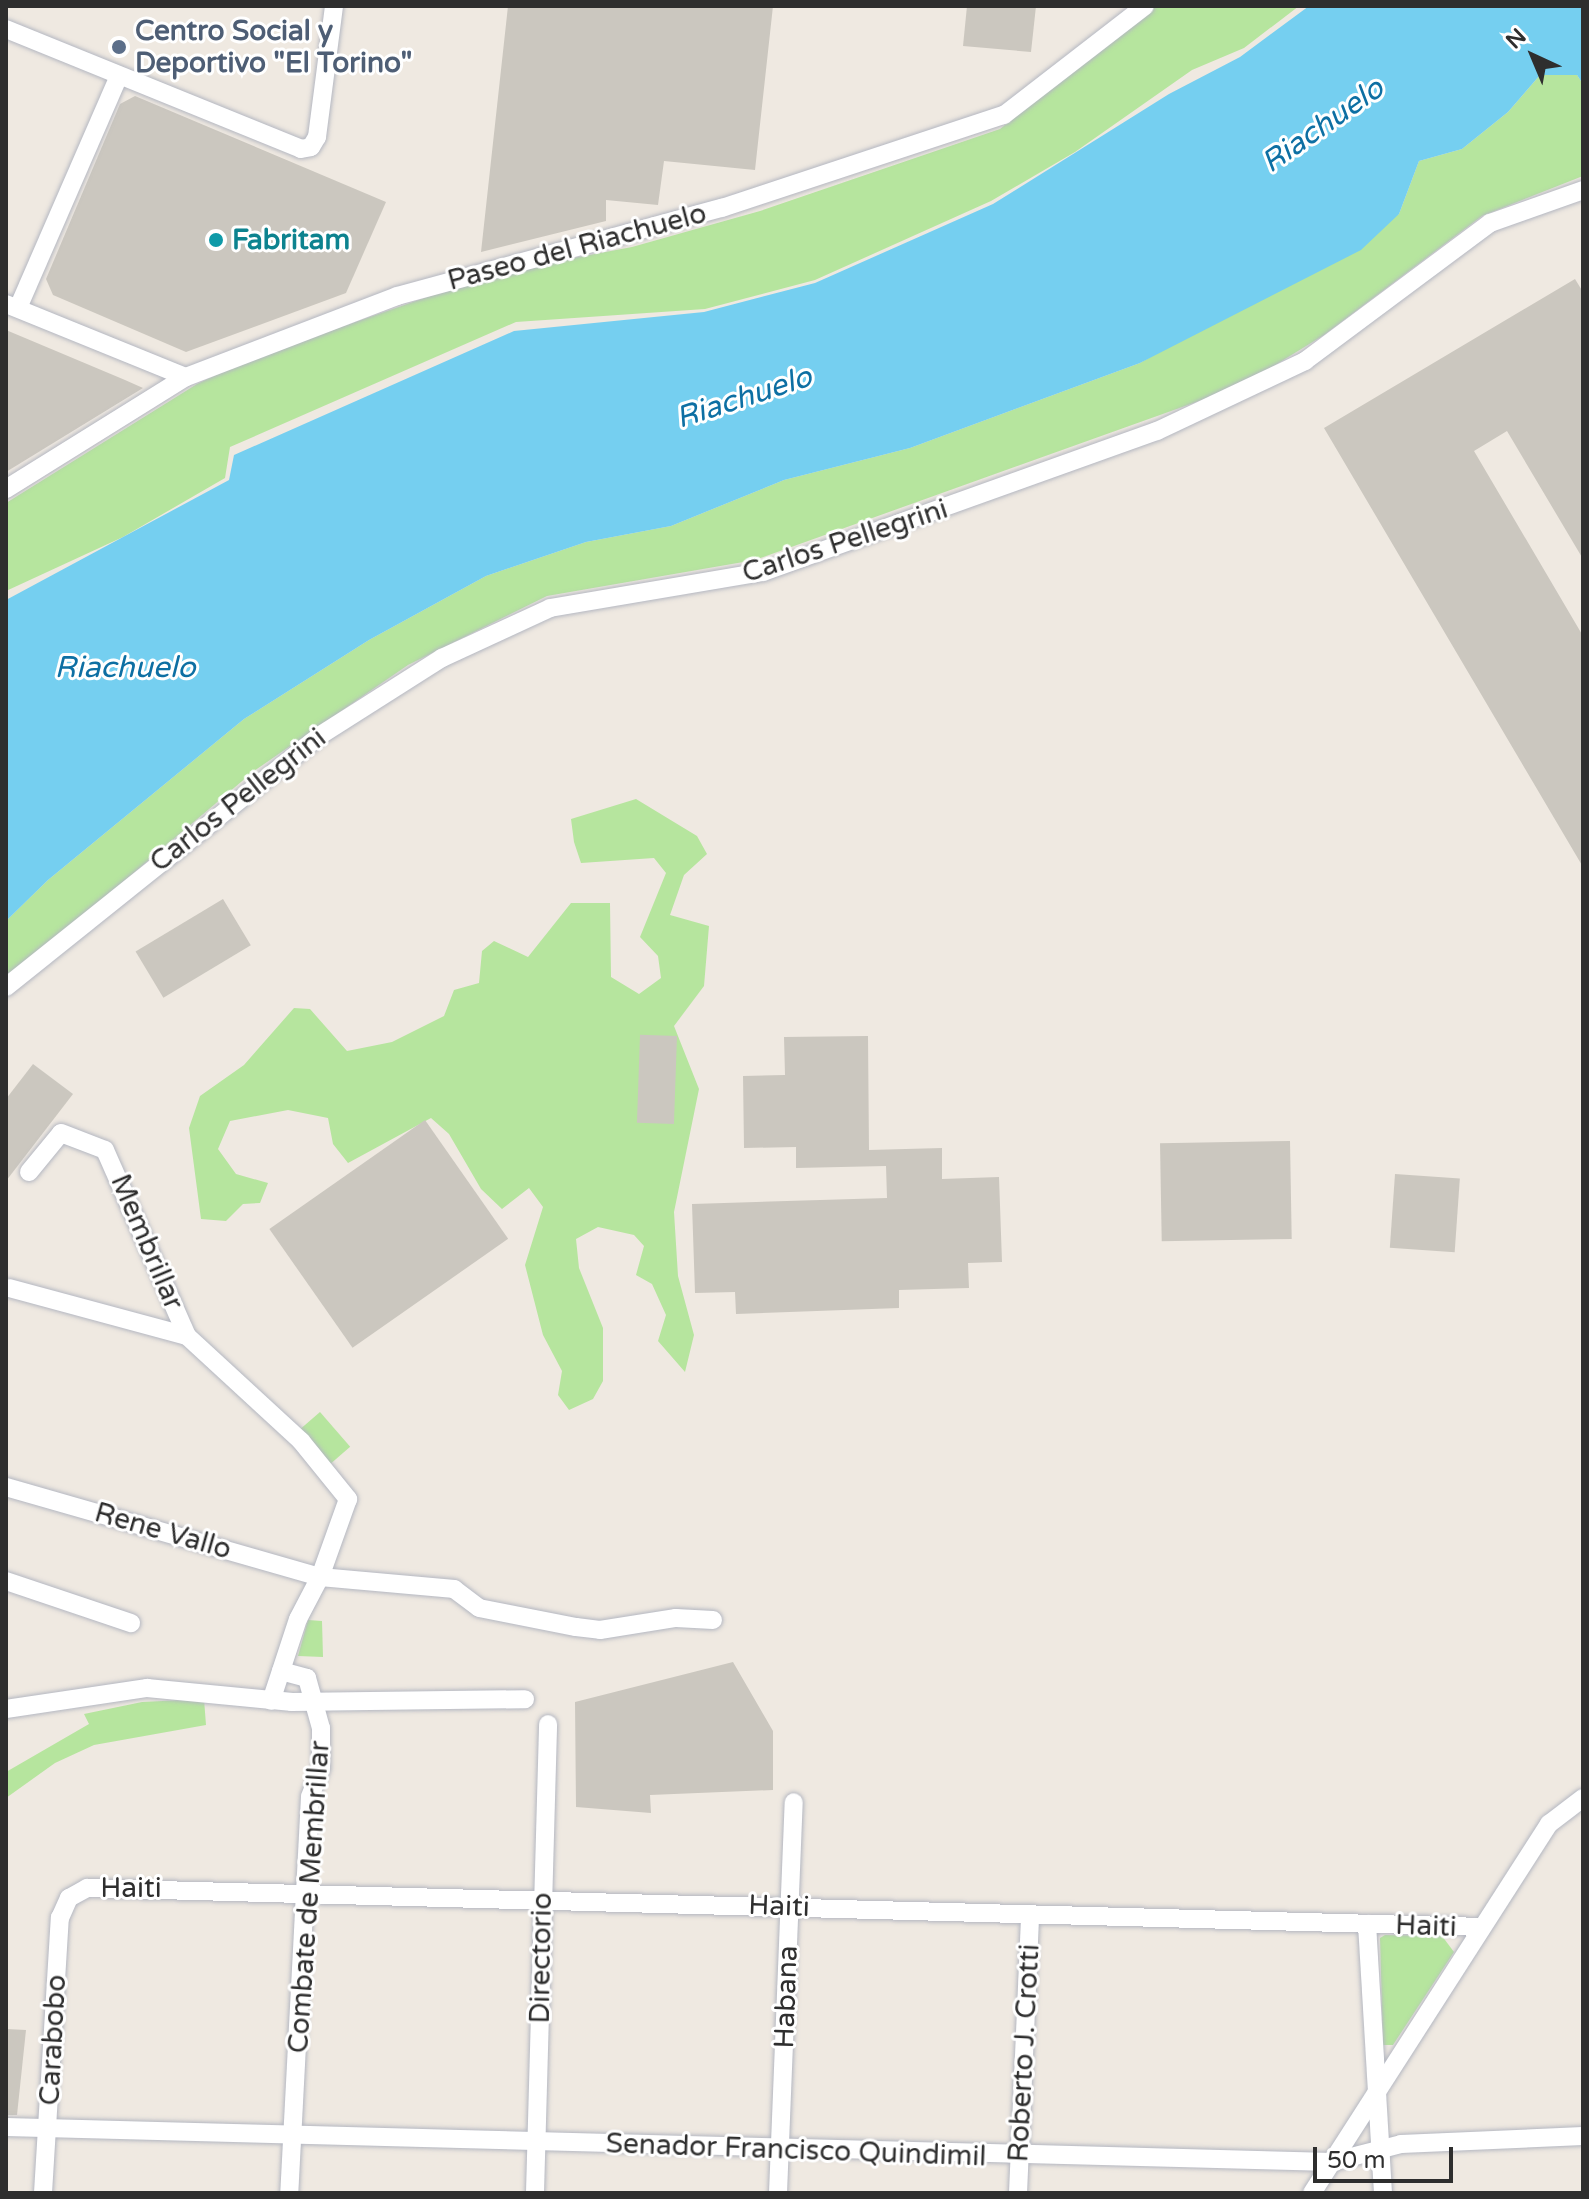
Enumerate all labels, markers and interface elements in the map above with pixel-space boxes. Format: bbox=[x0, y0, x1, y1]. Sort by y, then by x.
place label: Centro Social y Deportivo "El Torino" bbox=[135, 14, 412, 80]
north arrow bbox=[1493, 16, 1573, 96]
text: N bbox=[1501, 23, 1532, 54]
marker: Centro Social y Deportivo "El Torino" bbox=[110, 38, 128, 56]
water label: Riachuelo bbox=[1255, 71, 1391, 181]
street label: Paseo del Riachuelo bbox=[444, 196, 710, 298]
place label: Fabritam bbox=[232, 223, 350, 257]
marker: Fabritam bbox=[207, 231, 225, 249]
water label: Riachuelo bbox=[671, 359, 817, 437]
street label: Carlos Pellegrini bbox=[738, 492, 952, 590]
water label: Riachuelo bbox=[55, 650, 195, 686]
street label: Carlos Pellegrini bbox=[143, 721, 333, 879]
street label: Membrillar bbox=[103, 1169, 191, 1315]
street label: Rene Vallo bbox=[91, 1495, 235, 1567]
street label: Combate de Membrillar bbox=[281, 1740, 337, 2054]
street label: Haiti bbox=[100, 1871, 162, 1905]
street label: Haiti bbox=[748, 1888, 810, 1924]
street label: Directorio bbox=[523, 1892, 559, 2024]
street label: Haiti bbox=[1395, 1908, 1457, 1944]
street label: Roberto J. Crotti bbox=[1002, 1943, 1046, 2163]
street label: Habana bbox=[767, 1945, 805, 2049]
street label: Carabobo bbox=[33, 1974, 73, 2106]
street label: Senador Francisco Quindimil bbox=[605, 2127, 987, 2173]
scale bar bbox=[1317, 2131, 1457, 2181]
text: 50 m bbox=[1327, 2146, 1385, 2175]

